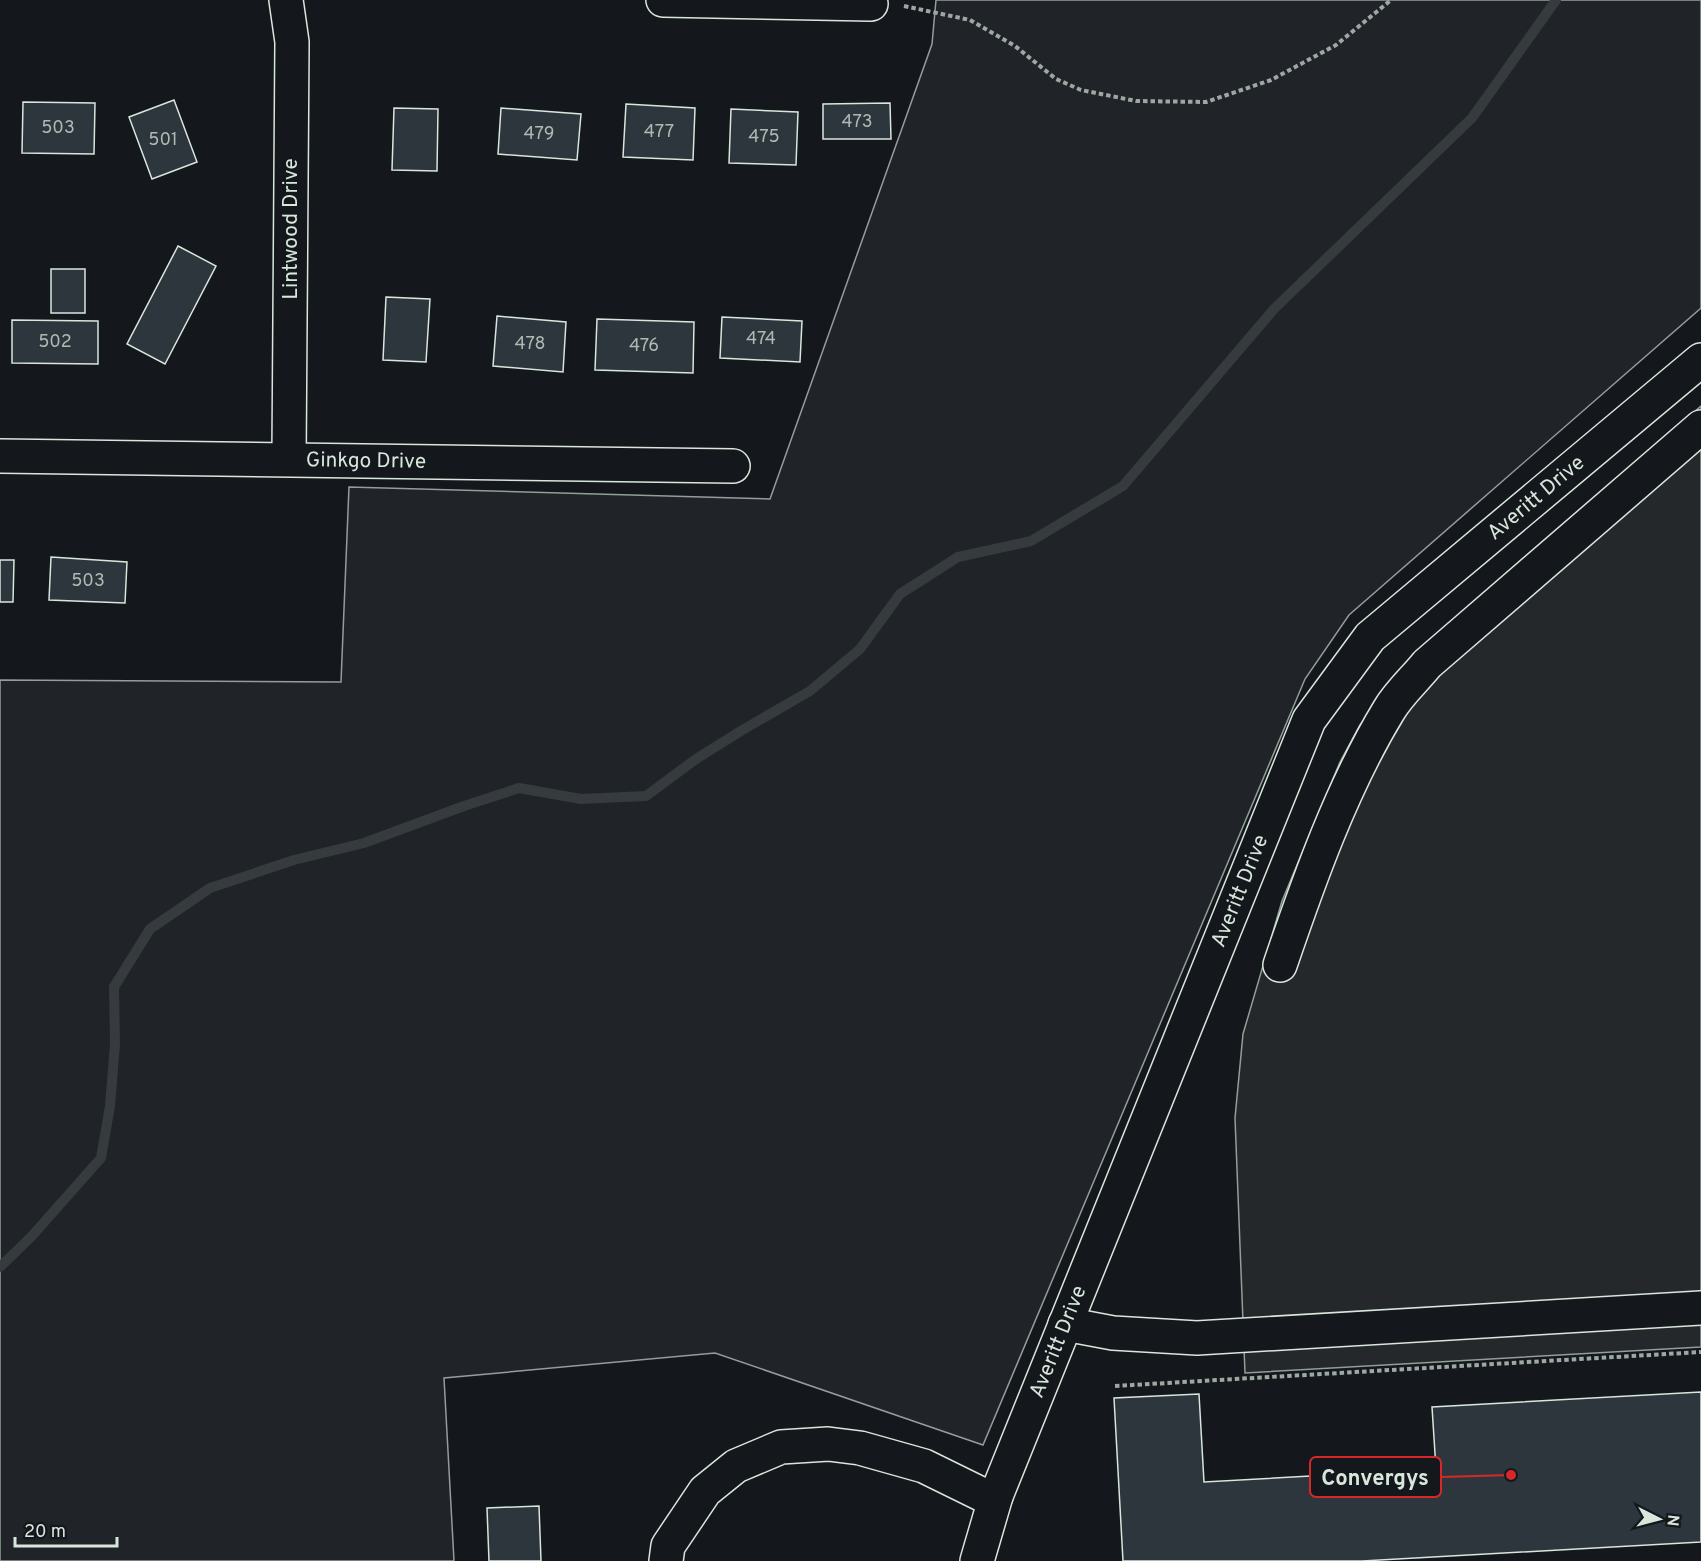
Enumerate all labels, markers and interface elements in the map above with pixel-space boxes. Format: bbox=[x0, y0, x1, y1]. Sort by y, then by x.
house number: 473 bbox=[842, 111, 872, 134]
house number: 503 bbox=[41, 117, 75, 140]
house number: 477 bbox=[644, 121, 674, 144]
house number: 479 bbox=[523, 123, 555, 146]
house number: 475 bbox=[748, 126, 780, 149]
house number: 501 bbox=[148, 129, 178, 152]
street label: Lintwood Drive bbox=[278, 158, 305, 300]
house number: 474 bbox=[746, 328, 776, 351]
house number: 502 bbox=[38, 331, 72, 354]
house number: 478 bbox=[515, 333, 545, 356]
house number: 476 bbox=[629, 335, 659, 358]
street label: Ginkgo Drive bbox=[306, 447, 426, 475]
street label: Averitt Drive bbox=[1482, 449, 1590, 547]
house number: 503 bbox=[71, 570, 105, 593]
street label: Averitt Drive bbox=[1205, 831, 1275, 951]
street label: Averitt Drive bbox=[1023, 1282, 1093, 1402]
callout: Convergys bbox=[1310, 1457, 1441, 1497]
text: Convergys bbox=[1321, 1466, 1429, 1493]
north arrow bbox=[1629, 1489, 1689, 1549]
scale bar bbox=[15, 1510, 117, 1548]
text: N bbox=[1661, 1514, 1682, 1527]
text: 20 m bbox=[24, 1521, 66, 1544]

